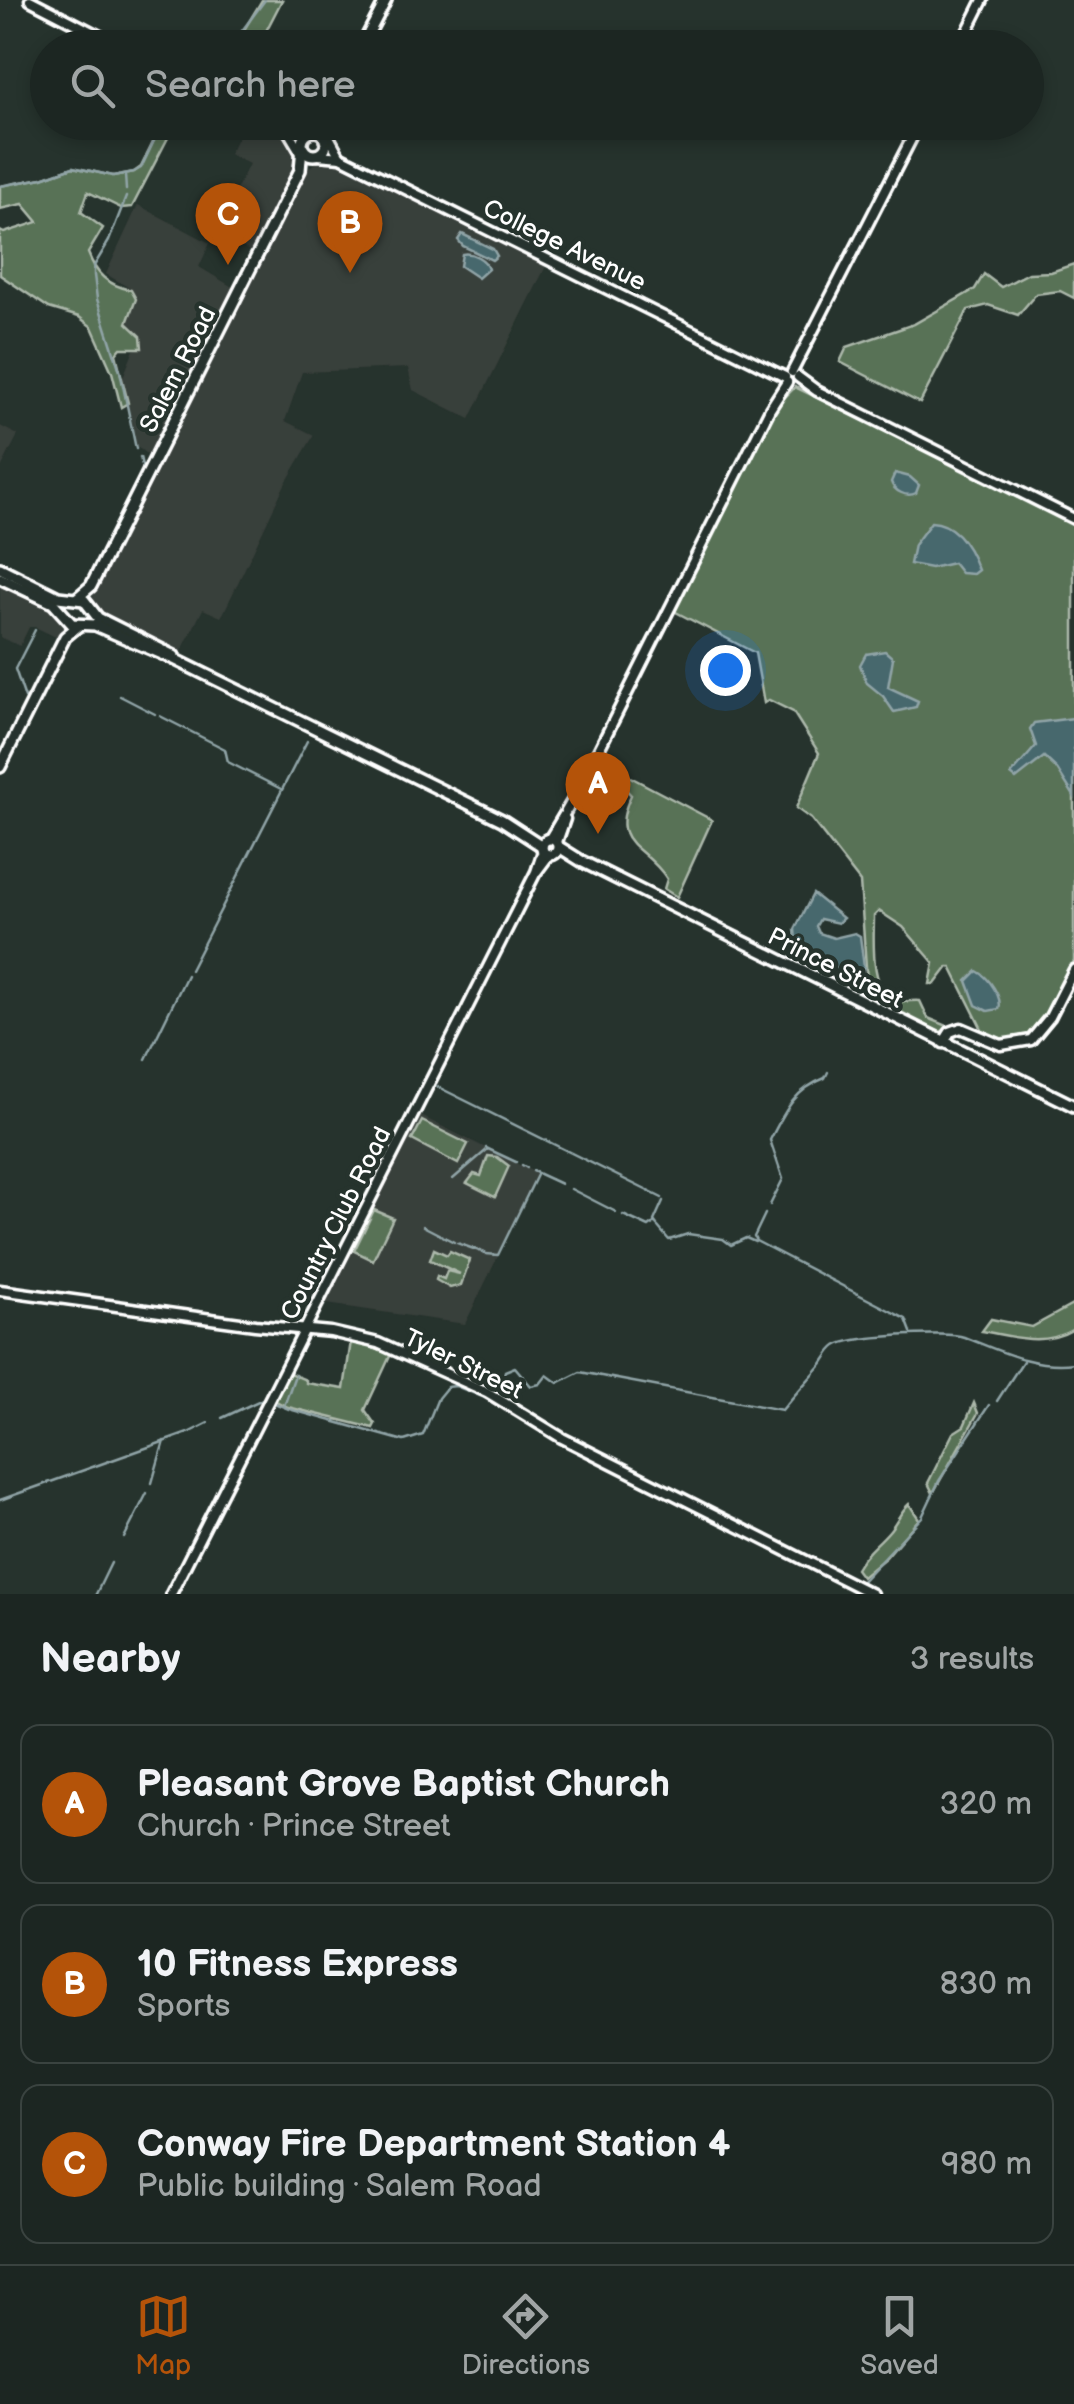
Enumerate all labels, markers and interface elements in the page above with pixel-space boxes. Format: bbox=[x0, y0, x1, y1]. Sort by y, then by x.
search box bbox=[30, 30, 1044, 140]
icon: search bbox=[65, 58, 120, 113]
text: Search here bbox=[145, 63, 356, 108]
pin: C bbox=[196, 182, 260, 265]
pin: B bbox=[318, 190, 382, 273]
street label: College Avenue bbox=[478, 192, 651, 298]
street label: Salem Road bbox=[133, 301, 223, 438]
your location bbox=[700, 645, 751, 696]
pin: A bbox=[566, 752, 630, 834]
street label: Prince Street bbox=[762, 921, 908, 1016]
street label: Country Club Road bbox=[274, 1122, 398, 1325]
street label: Tyler Street bbox=[399, 1322, 528, 1407]
text: Nearby bbox=[40, 1634, 180, 1685]
text: 3 results bbox=[910, 1640, 1034, 1679]
text: Pleasant Grove Baptist Church bbox=[137, 1762, 670, 1807]
text: A bbox=[65, 1785, 84, 1824]
text: 320 m bbox=[940, 1785, 1032, 1824]
text: Church · Prince Street bbox=[137, 1807, 451, 1846]
text: 10 Fitness Express bbox=[137, 1942, 458, 1987]
text: B bbox=[63, 1965, 86, 2004]
text: 830 m bbox=[940, 1965, 1032, 2004]
text: Sports bbox=[137, 1987, 230, 2026]
text: Conway Fire Department Station 4 bbox=[137, 2122, 730, 2167]
text: C bbox=[63, 2145, 86, 2184]
text: 980 m bbox=[941, 2145, 1032, 2184]
text: Public building · Salem Road bbox=[137, 2167, 542, 2206]
tab: Map bbox=[135, 2289, 191, 2382]
tab: Directions bbox=[461, 2289, 590, 2382]
tab: Saved bbox=[860, 2289, 939, 2382]

